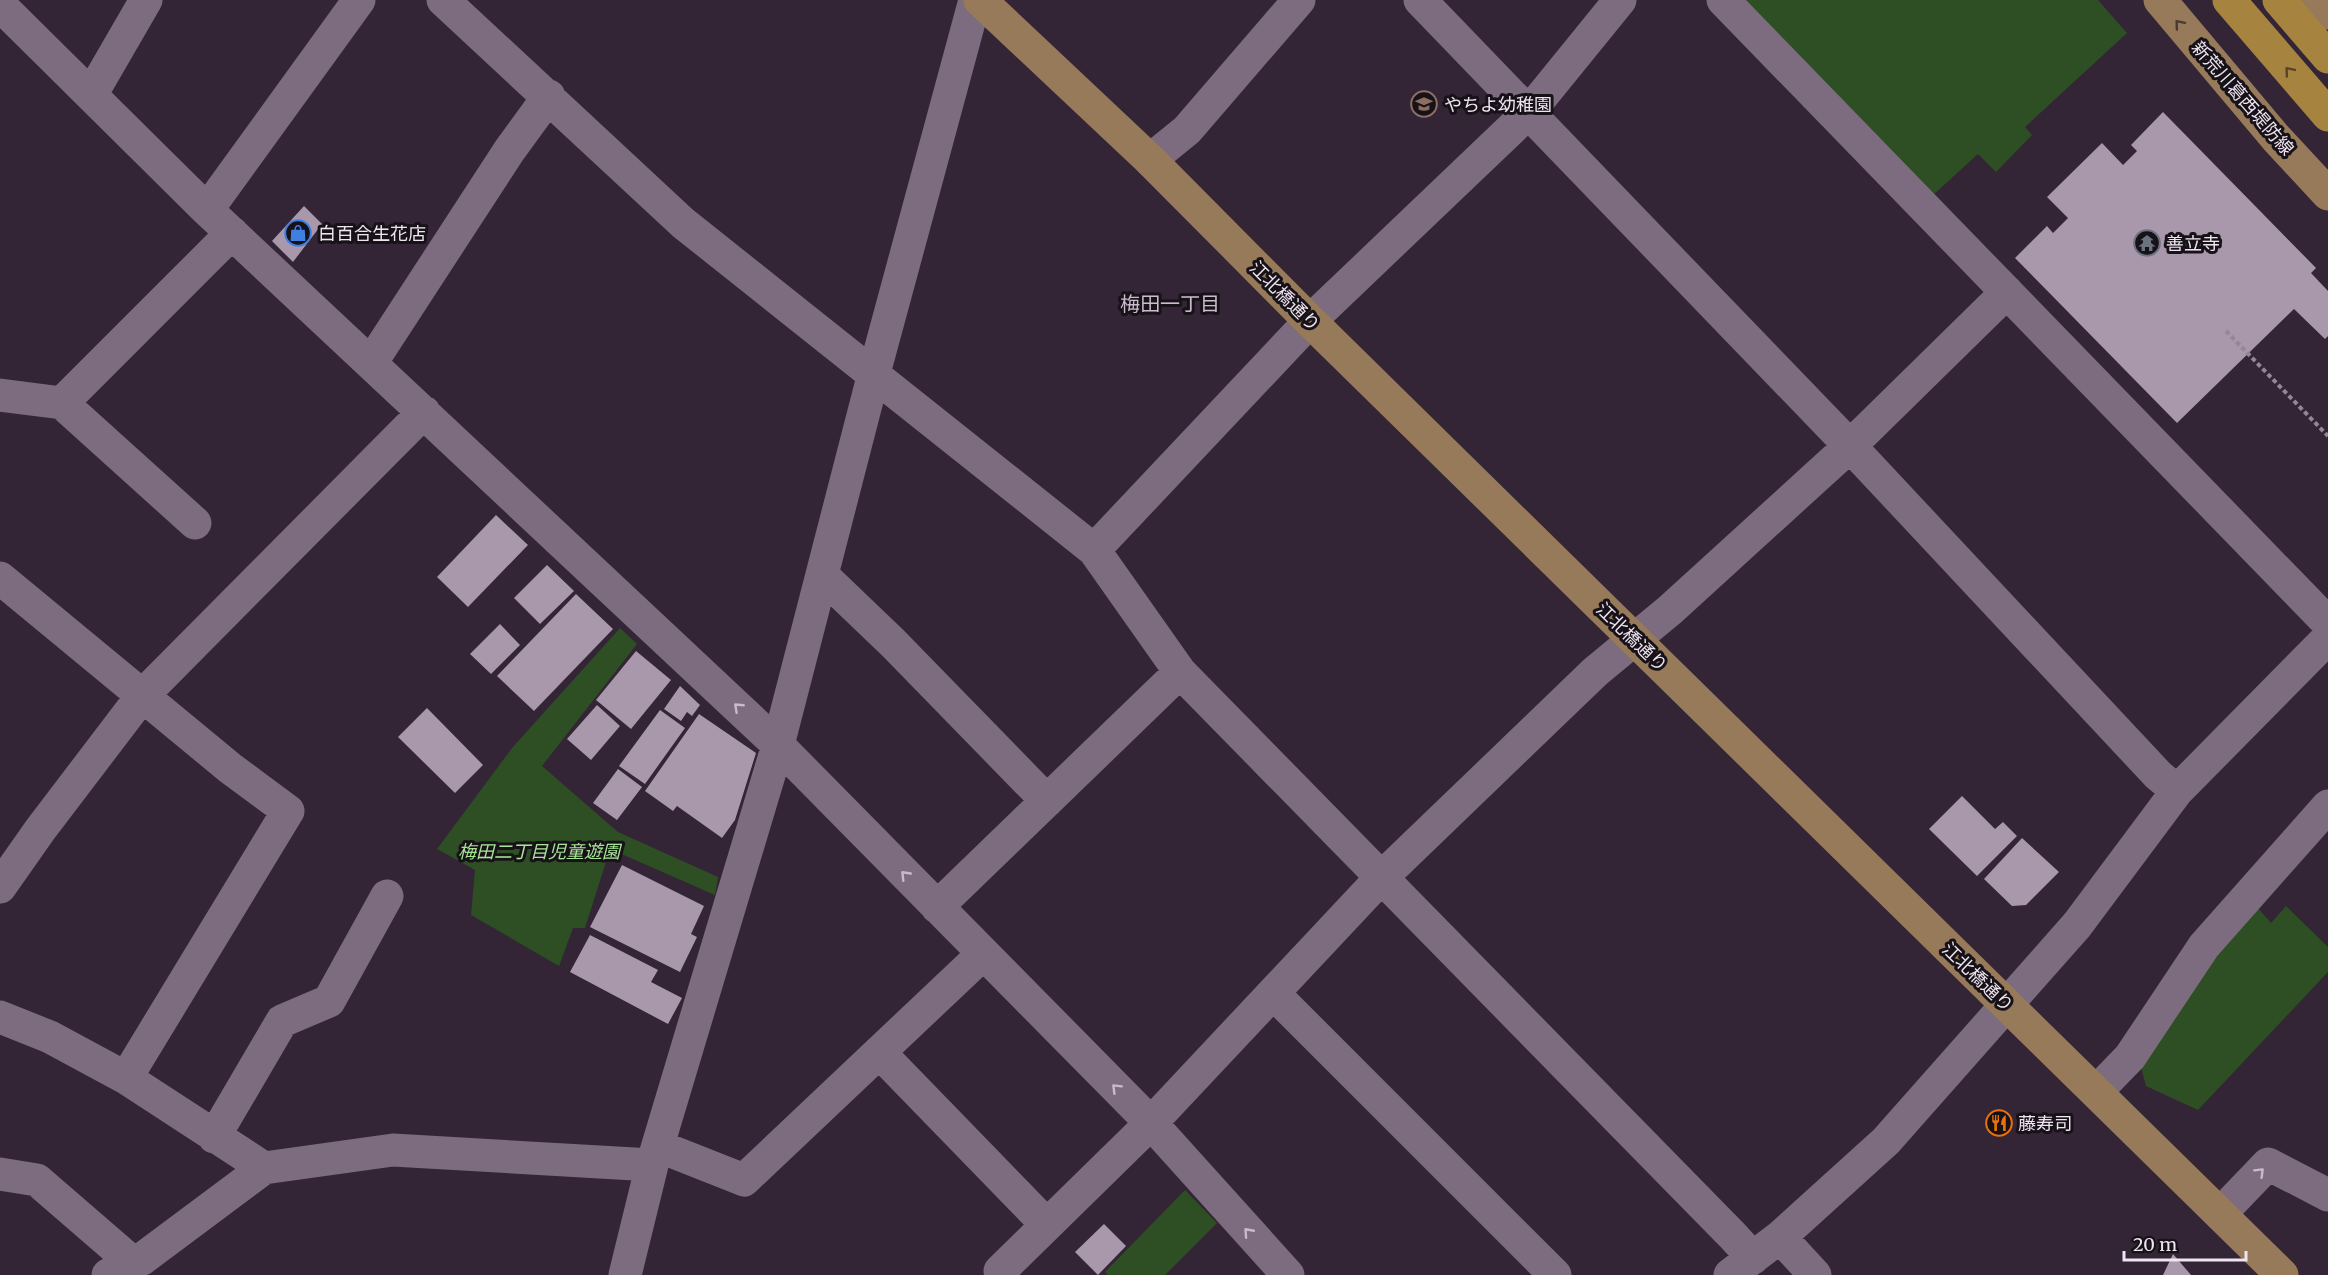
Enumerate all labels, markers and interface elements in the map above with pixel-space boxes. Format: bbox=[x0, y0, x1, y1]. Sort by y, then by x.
one-way arrow bbox=[2176, 20, 2187, 31]
street label: 新荒川葛西堤防線 bbox=[2187, 36, 2299, 160]
one-way arrow bbox=[2285, 67, 2296, 78]
school or university icon: やちよ幼稚園 bbox=[1409, 89, 1439, 119]
place label: やちよ幼稚園 bbox=[1444, 93, 1552, 116]
shop icon: 白百合生花店 bbox=[283, 218, 313, 248]
place label: 白百合生花店 bbox=[318, 222, 426, 245]
temple icon: 善立寺 bbox=[2132, 228, 2162, 258]
place label: 善立寺 bbox=[2166, 232, 2220, 255]
street label: 江北橋通り bbox=[1245, 256, 1325, 336]
district label: 梅田一丁目 bbox=[1120, 291, 1220, 316]
street label: 江北橋通り bbox=[1592, 597, 1672, 677]
one-way arrow bbox=[734, 703, 744, 714]
park label: 梅田二丁目児童遊園 bbox=[458, 840, 623, 863]
one-way arrow bbox=[901, 872, 912, 882]
street label: 江北橋通り bbox=[1938, 937, 2018, 1017]
one-way arrow bbox=[1112, 1085, 1123, 1095]
restaurant icon: 藤寿司 bbox=[1984, 1108, 2014, 1138]
place label: 藤寿司 bbox=[2018, 1112, 2072, 1135]
one-way arrow bbox=[2254, 1168, 2264, 1179]
scale bar bbox=[2124, 1224, 2246, 1262]
one-way arrow bbox=[1244, 1228, 1255, 1238]
text: 20 m bbox=[2133, 1233, 2177, 1256]

